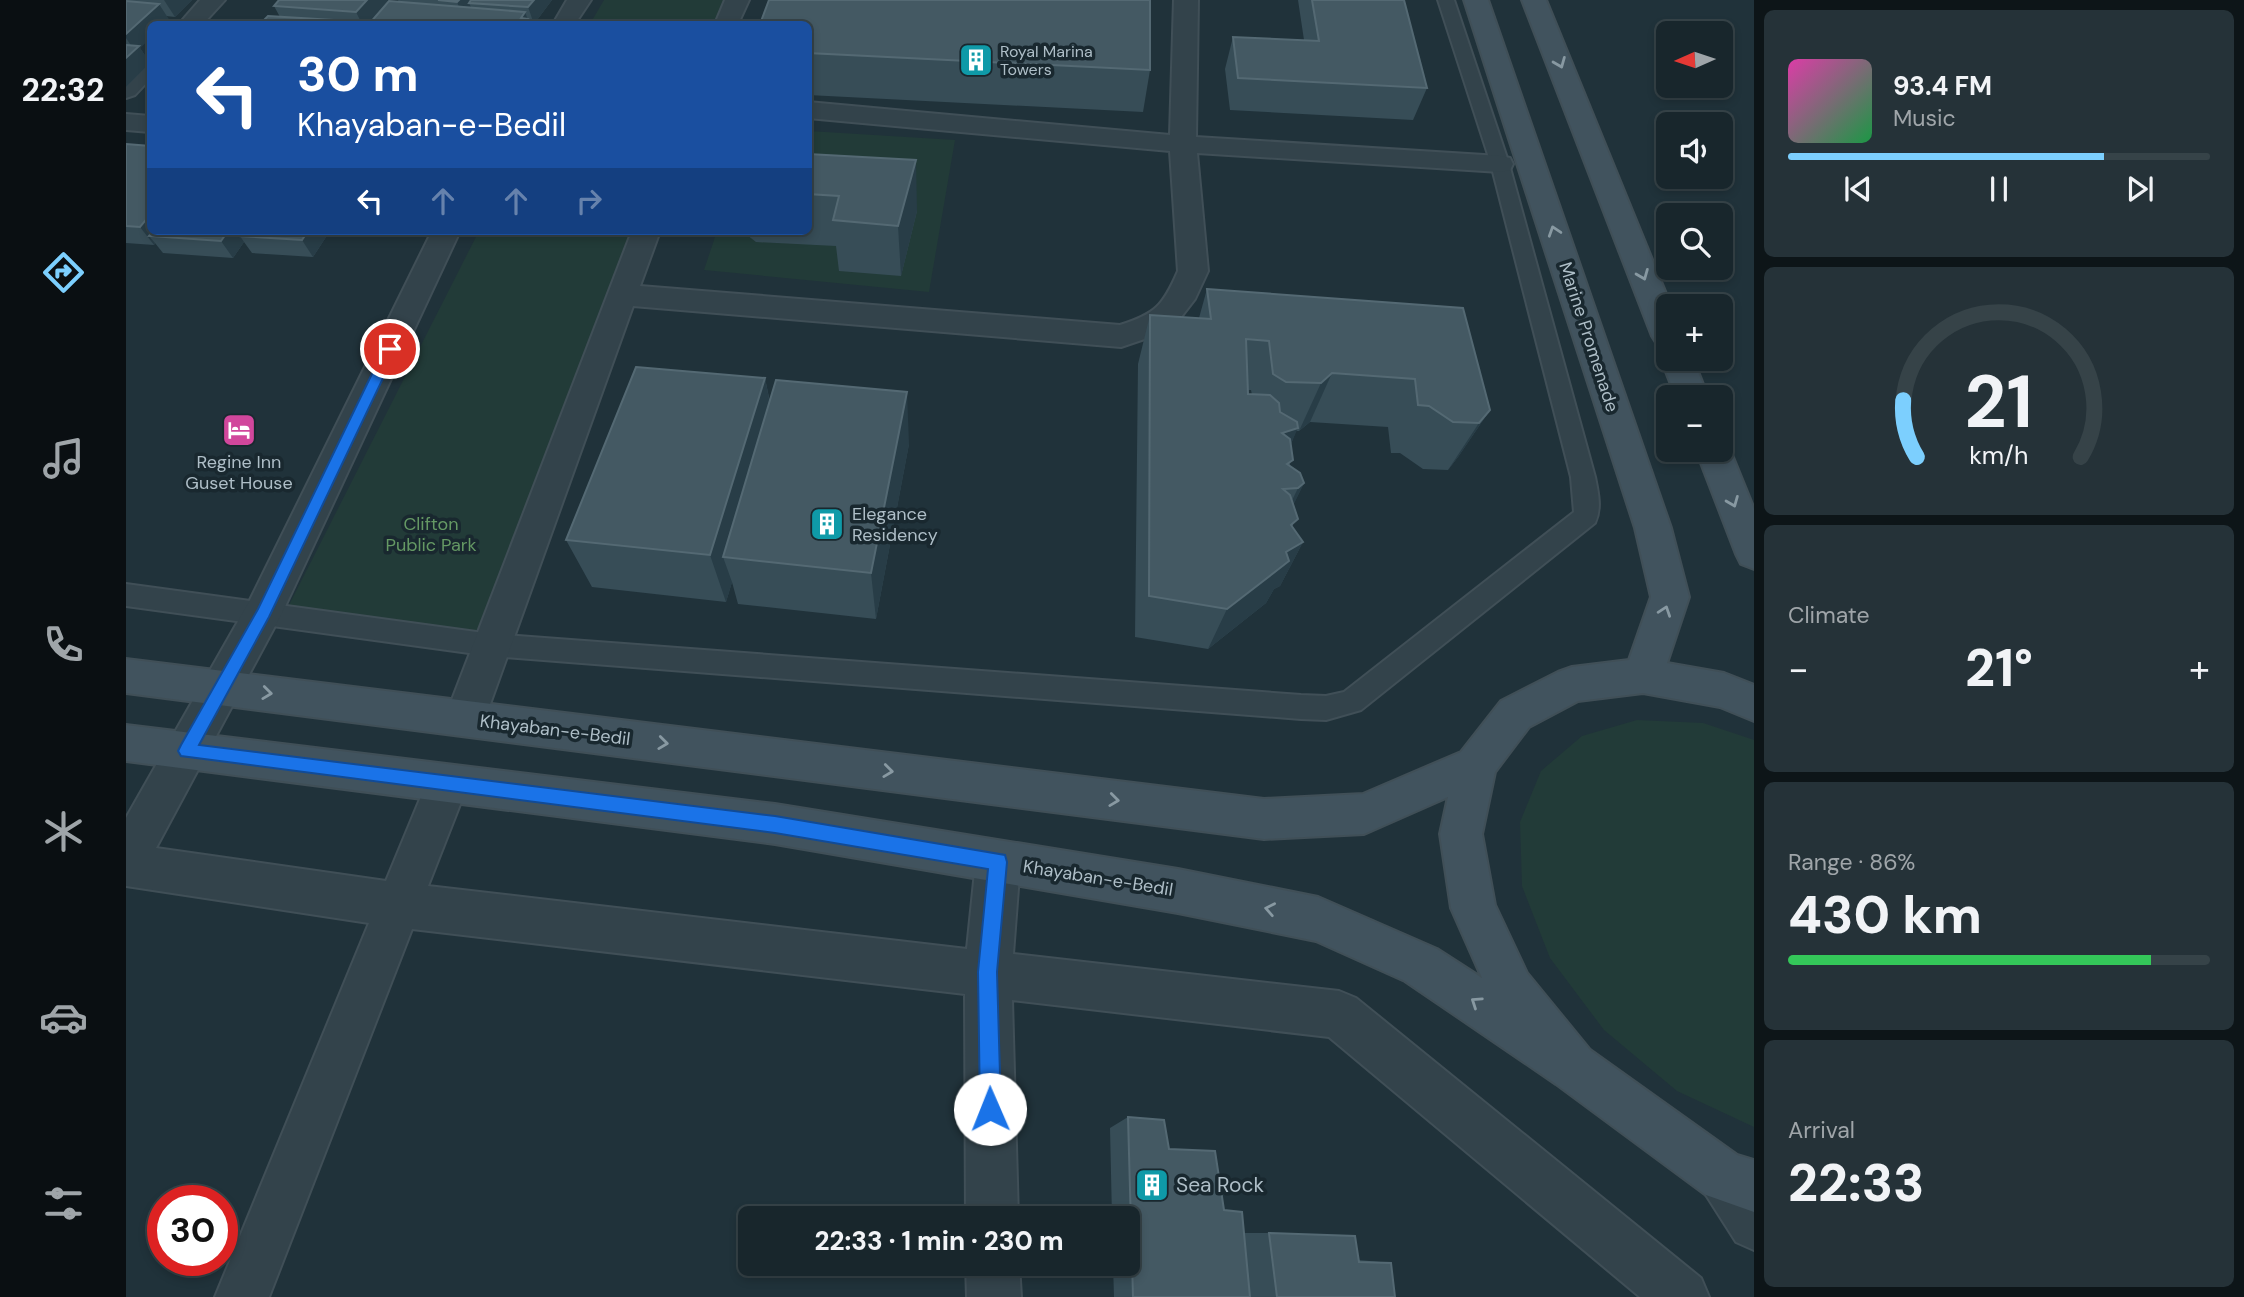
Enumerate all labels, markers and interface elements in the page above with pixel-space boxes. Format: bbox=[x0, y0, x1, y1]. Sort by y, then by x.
north arrow bbox=[1656, 21, 1732, 98]
map controls bbox=[1656, 21, 1733, 462]
building icon: Royal Marina Towers bbox=[957, 41, 995, 79]
place label: Royal Marina Towers bbox=[1000, 41, 1093, 80]
text: 30 m bbox=[297, 42, 419, 106]
icon: left bbox=[182, 49, 273, 140]
one-way arrow bbox=[1551, 57, 1565, 69]
text: 22:32 bbox=[22, 69, 104, 111]
text: 93.4 FM bbox=[1893, 69, 1992, 103]
text: Music bbox=[1893, 103, 1956, 133]
text: Khayaban-e-Bedil bbox=[297, 104, 566, 146]
button: sound bbox=[1656, 112, 1733, 189]
icon: previous bbox=[1839, 170, 1877, 208]
icon: pause bbox=[1980, 170, 2018, 208]
icon: next bbox=[2121, 170, 2159, 208]
icon: left bbox=[351, 182, 389, 220]
icon: ahead bbox=[424, 182, 462, 220]
icon: ahead bbox=[497, 182, 535, 220]
icon: right bbox=[570, 182, 608, 220]
button: search bbox=[1656, 203, 1733, 280]
one-way arrow bbox=[1548, 226, 1562, 238]
icon: directions bbox=[39, 248, 88, 297]
street label: Marine Promenade bbox=[1553, 259, 1625, 415]
one-way arrow bbox=[1635, 268, 1649, 280]
button: + bbox=[1656, 294, 1733, 371]
pin bbox=[360, 319, 420, 379]
icon: arrive bbox=[371, 330, 409, 368]
text: 21 bbox=[1965, 356, 2033, 451]
button: − bbox=[1656, 385, 1733, 462]
hotel icon: Regine Inn Guset House bbox=[220, 411, 258, 449]
icon: music bbox=[39, 434, 88, 483]
text: km/h bbox=[1969, 439, 2029, 472]
place label: Regine Inn Guset House bbox=[185, 450, 293, 495]
one-way arrow bbox=[1725, 495, 1739, 507]
place label: Elegance Residency bbox=[852, 502, 938, 547]
building icon: Elegance Residency bbox=[808, 505, 846, 543]
park label: Clifton Public Park bbox=[386, 512, 477, 557]
text: Climate bbox=[1788, 600, 1870, 630]
one-way arrow bbox=[1657, 606, 1671, 618]
icon: phone bbox=[39, 620, 88, 669]
text: 21° bbox=[1965, 634, 2033, 702]
text: − bbox=[1788, 644, 1809, 694]
text: + bbox=[2189, 644, 2210, 694]
one-way arrow bbox=[261, 686, 273, 701]
street label: Khayaban-e-Bedil bbox=[478, 709, 632, 751]
one-way arrow bbox=[657, 736, 668, 751]
one-way arrow bbox=[882, 764, 894, 779]
one-way arrow bbox=[1108, 792, 1120, 807]
icon: climate bbox=[39, 807, 88, 856]
text: Range · 86% bbox=[1788, 847, 1915, 877]
street label: Khayaban-e-Bedil bbox=[1021, 854, 1175, 902]
text: 430 km bbox=[1788, 881, 1982, 949]
one-way arrow bbox=[1264, 903, 1276, 918]
icon: car bbox=[39, 993, 88, 1042]
one-way arrow bbox=[1470, 997, 1483, 1010]
position arrow bbox=[953, 1072, 1027, 1146]
text: Arrival bbox=[1788, 1115, 1855, 1145]
text: 22:33 bbox=[1788, 1149, 1924, 1217]
building icon: Sea Rock bbox=[1133, 1166, 1171, 1204]
place label: Sea Rock bbox=[1176, 1171, 1264, 1199]
icon: filters bbox=[39, 1179, 88, 1228]
speed limit sign: 30 bbox=[147, 1185, 238, 1276]
text: 22:33 · 1 min · 230 m bbox=[814, 1224, 1064, 1258]

